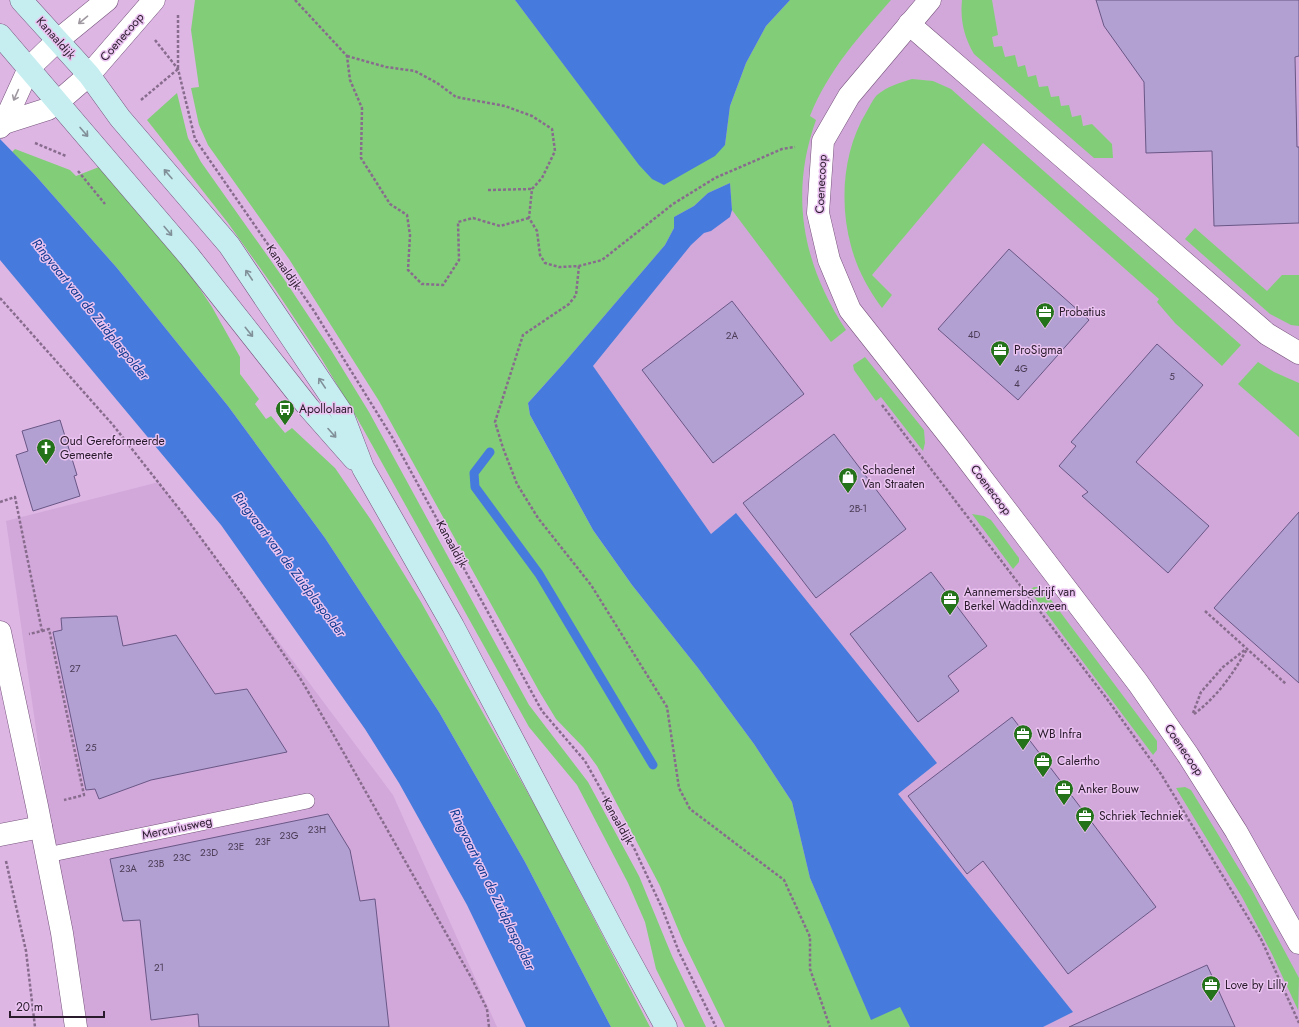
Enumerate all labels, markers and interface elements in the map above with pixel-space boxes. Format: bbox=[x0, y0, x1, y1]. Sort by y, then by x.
street label: Coenecoop bbox=[96, 9, 148, 65]
street label: Kanaaldijk bbox=[32, 13, 80, 64]
one-way arrow bbox=[78, 16, 88, 25]
one-way arrow bbox=[12, 89, 20, 101]
one-way arrow bbox=[79, 127, 88, 137]
street label: Coenecoop bbox=[810, 154, 832, 214]
one-way arrow bbox=[163, 169, 173, 179]
one-way arrow bbox=[163, 226, 172, 237]
water label: Ringvaart van de Zuidplaspolder bbox=[27, 235, 154, 385]
street label: Kanaaldijk bbox=[262, 241, 307, 294]
one-way arrow bbox=[245, 270, 253, 281]
office icon: Probatius bbox=[1034, 301, 1056, 329]
place label: Probatius bbox=[1059, 303, 1106, 321]
one-way arrow bbox=[245, 327, 254, 338]
house number: 4D bbox=[968, 327, 981, 342]
house number: 2A bbox=[726, 328, 739, 343]
office icon: ProSigma bbox=[989, 339, 1011, 367]
place label: ProSigma bbox=[1014, 341, 1063, 359]
house number: 4G bbox=[1014, 361, 1028, 376]
house number: 5 bbox=[1169, 369, 1175, 384]
house number: 4 bbox=[1014, 376, 1020, 391]
one-way arrow bbox=[318, 378, 326, 389]
bus stop icon: Apollolaan bbox=[274, 398, 296, 426]
place label: Apollolaan bbox=[299, 400, 353, 418]
one-way arrow bbox=[327, 428, 336, 438]
place label: Oud Gereformeerde Gemeente bbox=[60, 432, 165, 464]
church icon: Oud Gereformeerde Gemeente bbox=[35, 437, 57, 465]
place label: Schadenet Van Straaten bbox=[862, 461, 925, 493]
street label: Coenecoop bbox=[966, 461, 1016, 519]
shop icon: Schadenet Van Straaten bbox=[837, 466, 859, 494]
water label: Ringvaart van de Zuidplaspolder bbox=[229, 488, 351, 641]
house number: 2B-1 bbox=[849, 501, 867, 516]
street label: Kanaaldijk bbox=[432, 517, 473, 571]
place label: Aannemersbedrijf van Berkel Waddinxveen bbox=[964, 583, 1075, 615]
office icon: Aannemersbedrijf van Berkel Waddinxveen bbox=[939, 588, 961, 616]
house number: 27 bbox=[70, 661, 81, 676]
street label: Coenecoop bbox=[1160, 720, 1208, 780]
office icon: WB Infra bbox=[1012, 723, 1034, 751]
place label: WB Infra bbox=[1037, 725, 1082, 743]
house number: 25 bbox=[85, 740, 97, 755]
office icon: Calertho bbox=[1032, 750, 1054, 778]
place label: Calertho bbox=[1057, 752, 1100, 770]
office icon: Anker Bouw bbox=[1053, 778, 1075, 806]
place label: Anker Bouw bbox=[1078, 780, 1140, 798]
street label: Kanaaldijk bbox=[597, 794, 639, 848]
water label: Ringvaart van de Zuidplaspolder bbox=[445, 805, 540, 974]
office icon: Schriek Techniek bbox=[1074, 805, 1096, 833]
place label: Schriek Techniek bbox=[1099, 807, 1184, 825]
street label: Mercuriusweg bbox=[140, 812, 214, 844]
house number: 23H bbox=[308, 822, 326, 837]
house number: 23G bbox=[280, 828, 299, 843]
house number: 23F bbox=[255, 834, 271, 849]
house number: 23E bbox=[228, 839, 244, 854]
house number: 23D bbox=[200, 845, 218, 860]
house number: 23C bbox=[173, 850, 191, 865]
house number: 23B bbox=[148, 856, 165, 871]
house number: 23A bbox=[119, 861, 137, 876]
house number: 21 bbox=[154, 960, 164, 975]
office icon: Love by Lilly bbox=[1200, 974, 1222, 1002]
place label: Love by Lilly bbox=[1225, 976, 1287, 994]
scale bar bbox=[10, 993, 104, 1019]
text: 20 m bbox=[16, 998, 43, 1016]

